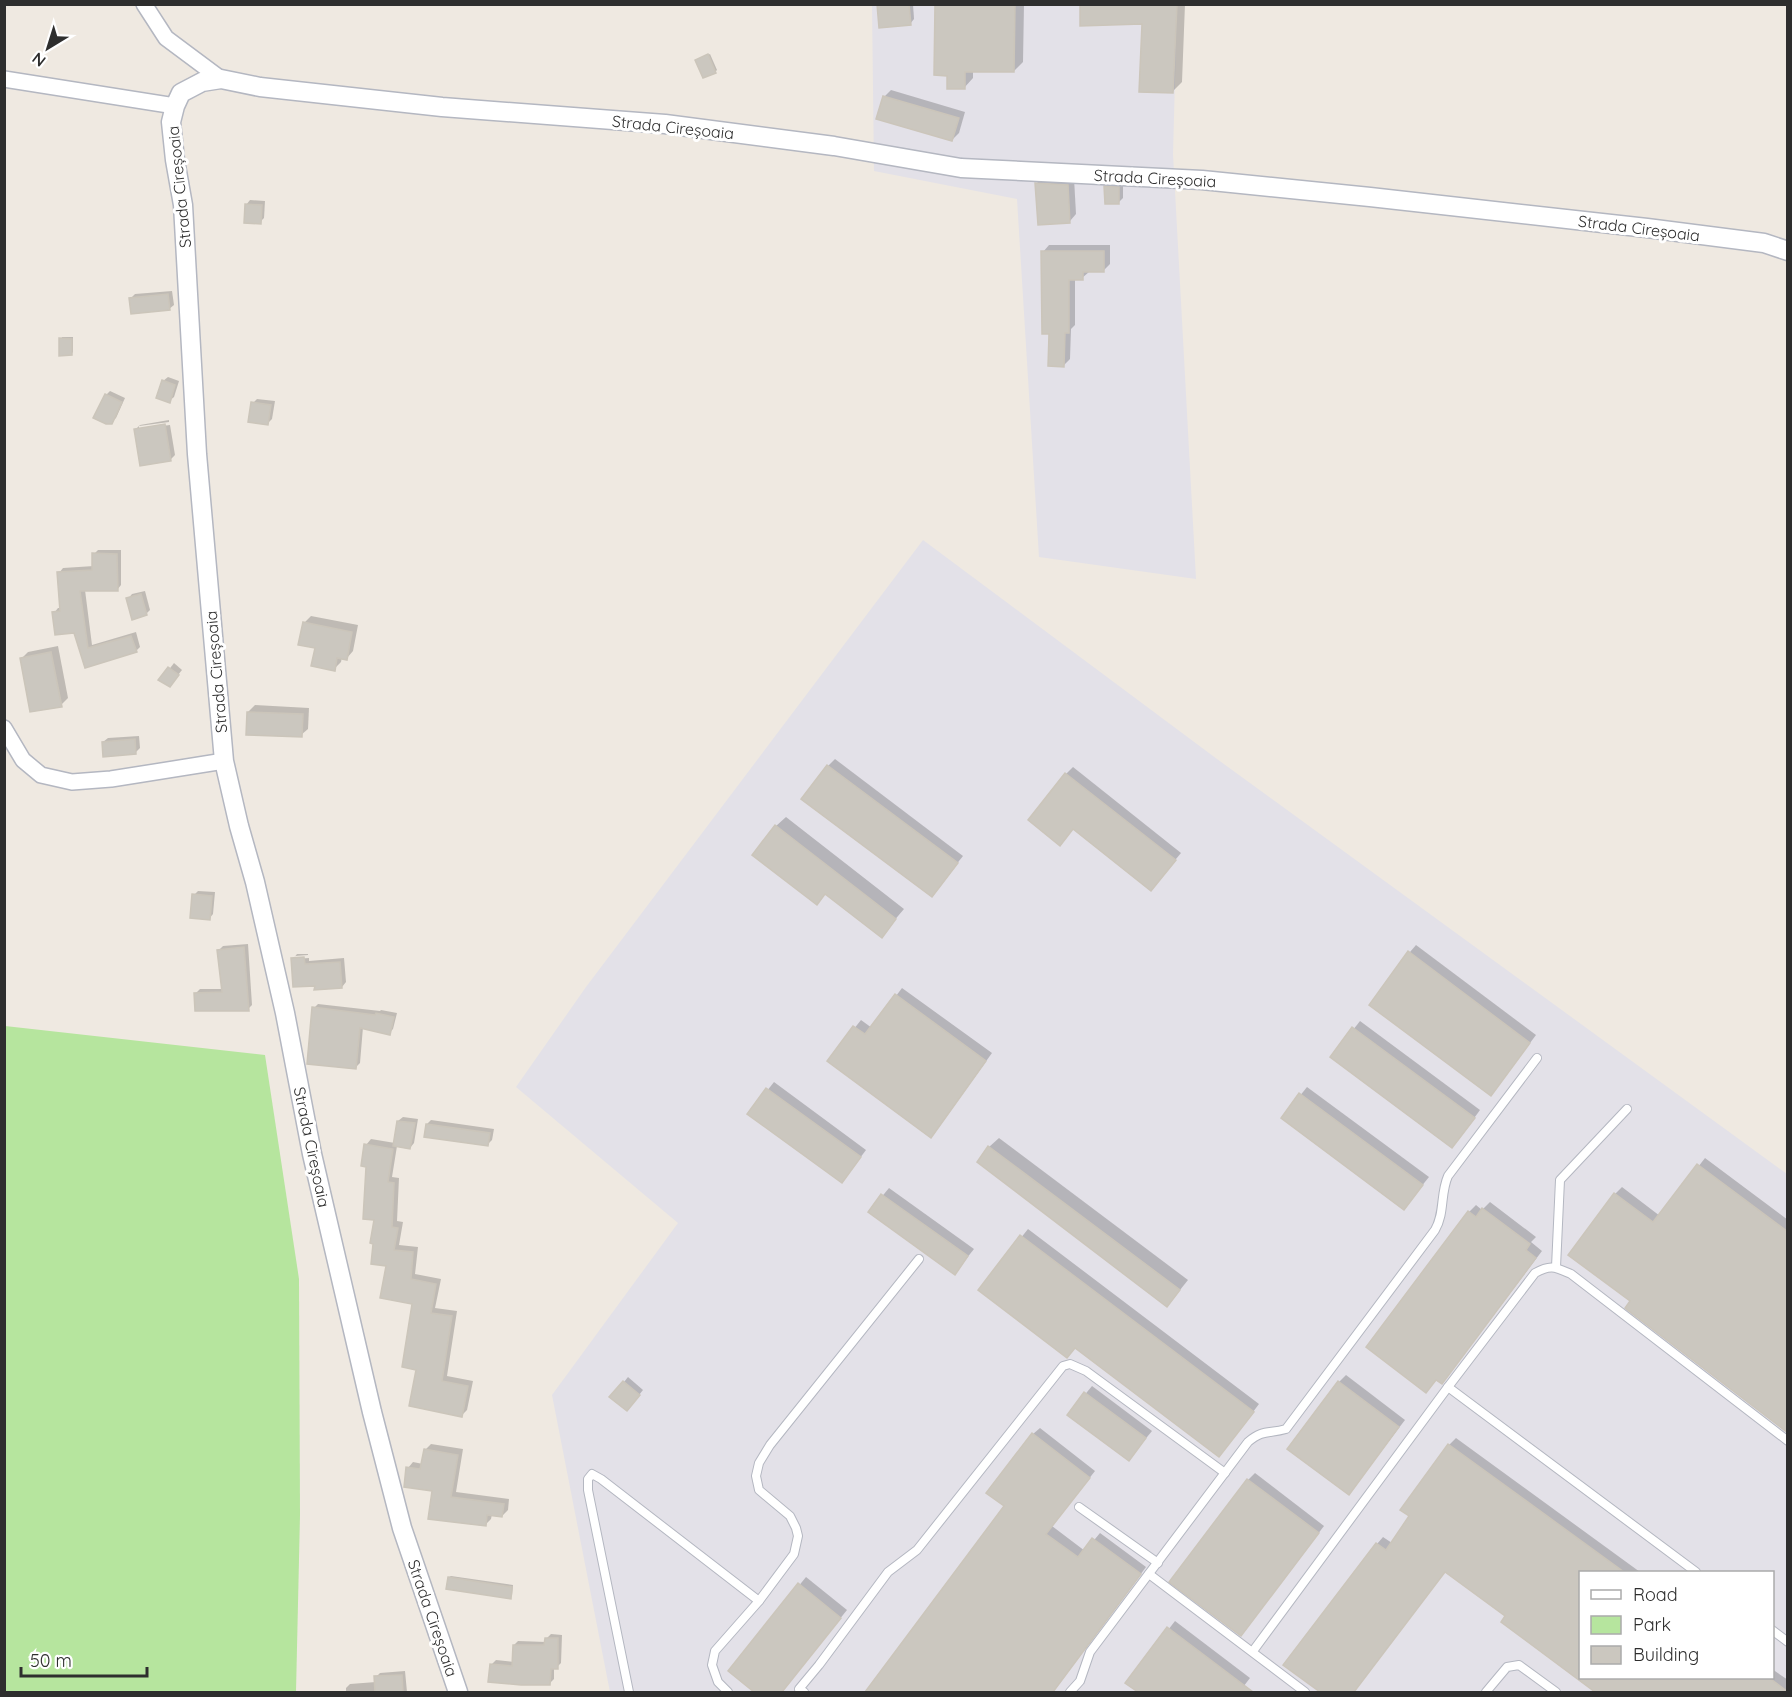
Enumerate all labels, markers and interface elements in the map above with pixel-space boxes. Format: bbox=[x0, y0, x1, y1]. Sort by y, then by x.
north arrow bbox=[18, 18, 78, 78]
text: N bbox=[28, 48, 50, 71]
street label: Strada Cireșoaia bbox=[611, 111, 735, 143]
street label: Strada Cireșoaia bbox=[163, 125, 195, 249]
street label: Strada Cireșoaia bbox=[1093, 165, 1217, 191]
street label: Strada Cireșoaia bbox=[1577, 211, 1701, 245]
street label: Strada Cireșoaia bbox=[201, 610, 231, 734]
street label: Strada Cireșoaia bbox=[289, 1085, 335, 1209]
street label: Strada Cireșoaia bbox=[404, 1557, 462, 1679]
legend bbox=[1579, 1571, 1774, 1679]
text: Road bbox=[1633, 1583, 1678, 1606]
text: Park bbox=[1633, 1613, 1671, 1636]
scale bar bbox=[21, 1640, 147, 1678]
text: Building bbox=[1633, 1643, 1699, 1666]
text: 50 m bbox=[30, 1649, 72, 1672]

